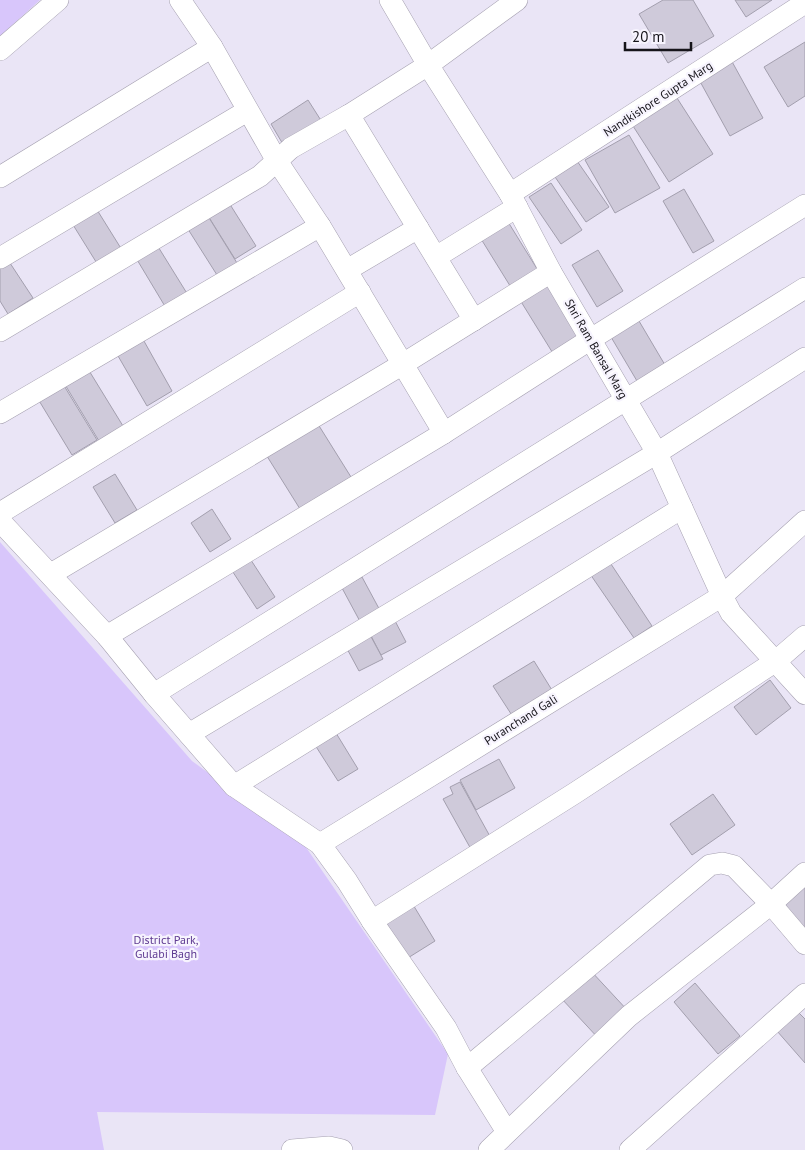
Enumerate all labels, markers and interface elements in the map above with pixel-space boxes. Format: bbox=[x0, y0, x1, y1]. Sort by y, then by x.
scale bar bbox=[625, 20, 691, 52]
text: 20 m bbox=[632, 27, 665, 46]
street label: Nandkishore Gupta Marg bbox=[600, 58, 715, 139]
street label: Shri Ram Bansal Marg bbox=[562, 296, 631, 401]
street label: Puranchand Gali bbox=[481, 691, 560, 748]
park label: District Park, Gulabi Bagh bbox=[134, 932, 199, 961]

